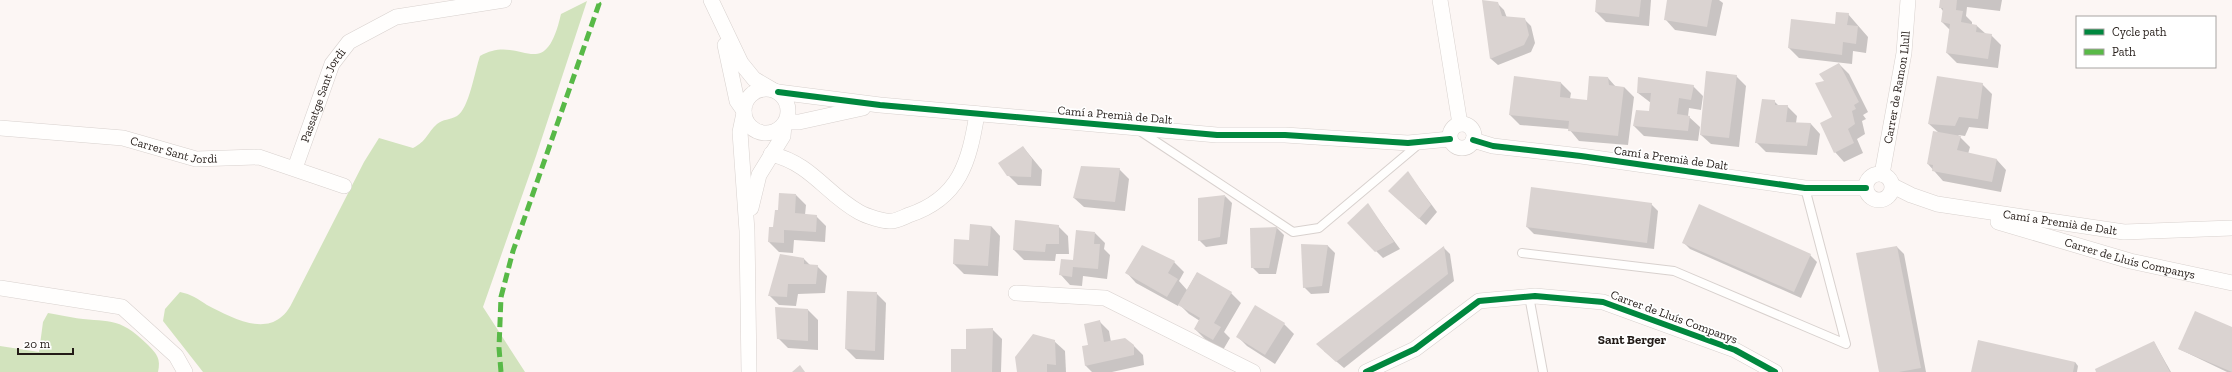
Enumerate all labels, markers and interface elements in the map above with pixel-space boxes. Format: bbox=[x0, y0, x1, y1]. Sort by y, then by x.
legend bbox=[2076, 16, 2216, 68]
text: Cycle path bbox=[2112, 25, 2167, 39]
street label: Carrer de Ramon Llull bbox=[1881, 30, 1913, 145]
street label: Passatge Sant Jordi bbox=[298, 45, 349, 144]
text: Path bbox=[2112, 45, 2136, 59]
street label: Camí a Premià de Dalt bbox=[1057, 103, 1173, 127]
street label: Carrer Sant Jordi bbox=[129, 133, 218, 166]
street label: Camí a Premià de Dalt bbox=[1613, 143, 1730, 173]
street label: Camí a Premià de Dalt bbox=[2002, 207, 2119, 238]
street label: Carrer de Lluís Companys bbox=[2063, 235, 2196, 282]
street label: Carrer de Lluís Companys bbox=[1609, 287, 1739, 347]
scale bar bbox=[18, 330, 73, 356]
district label: Sant Berger bbox=[1598, 332, 1667, 347]
text: 20 m bbox=[24, 337, 51, 351]

